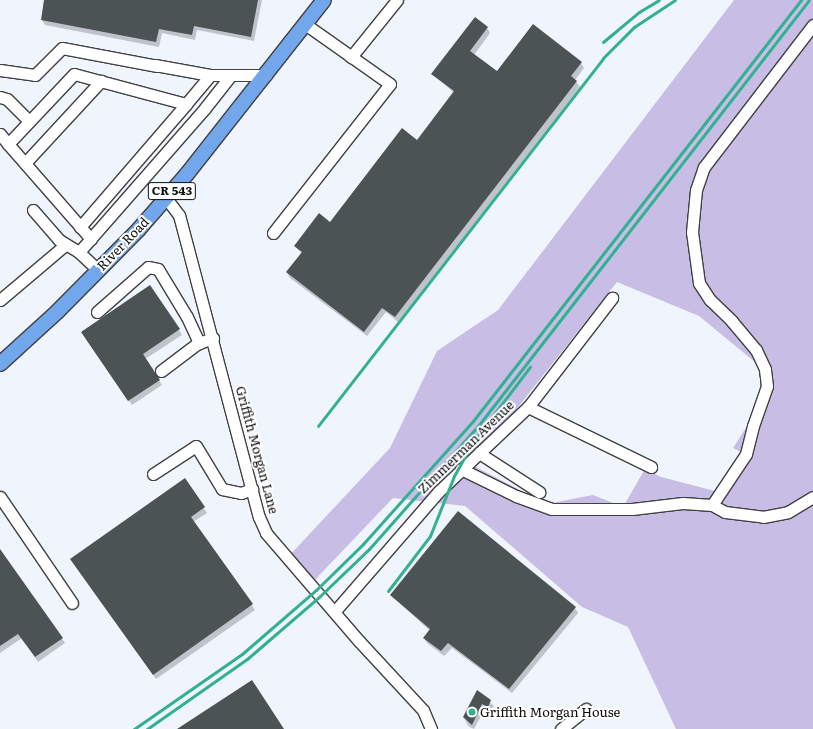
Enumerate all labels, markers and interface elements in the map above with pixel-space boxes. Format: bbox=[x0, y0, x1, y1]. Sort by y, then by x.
road number: CR 543 bbox=[147, 181, 197, 201]
street label: River Road bbox=[94, 214, 152, 274]
street label: Griffith Morgan Lane bbox=[232, 384, 282, 516]
street label: Zimmerman Avenue bbox=[415, 397, 517, 497]
place label: Griffith Morgan House bbox=[480, 704, 620, 720]
marker: Griffith Morgan House bbox=[467, 707, 477, 717]

